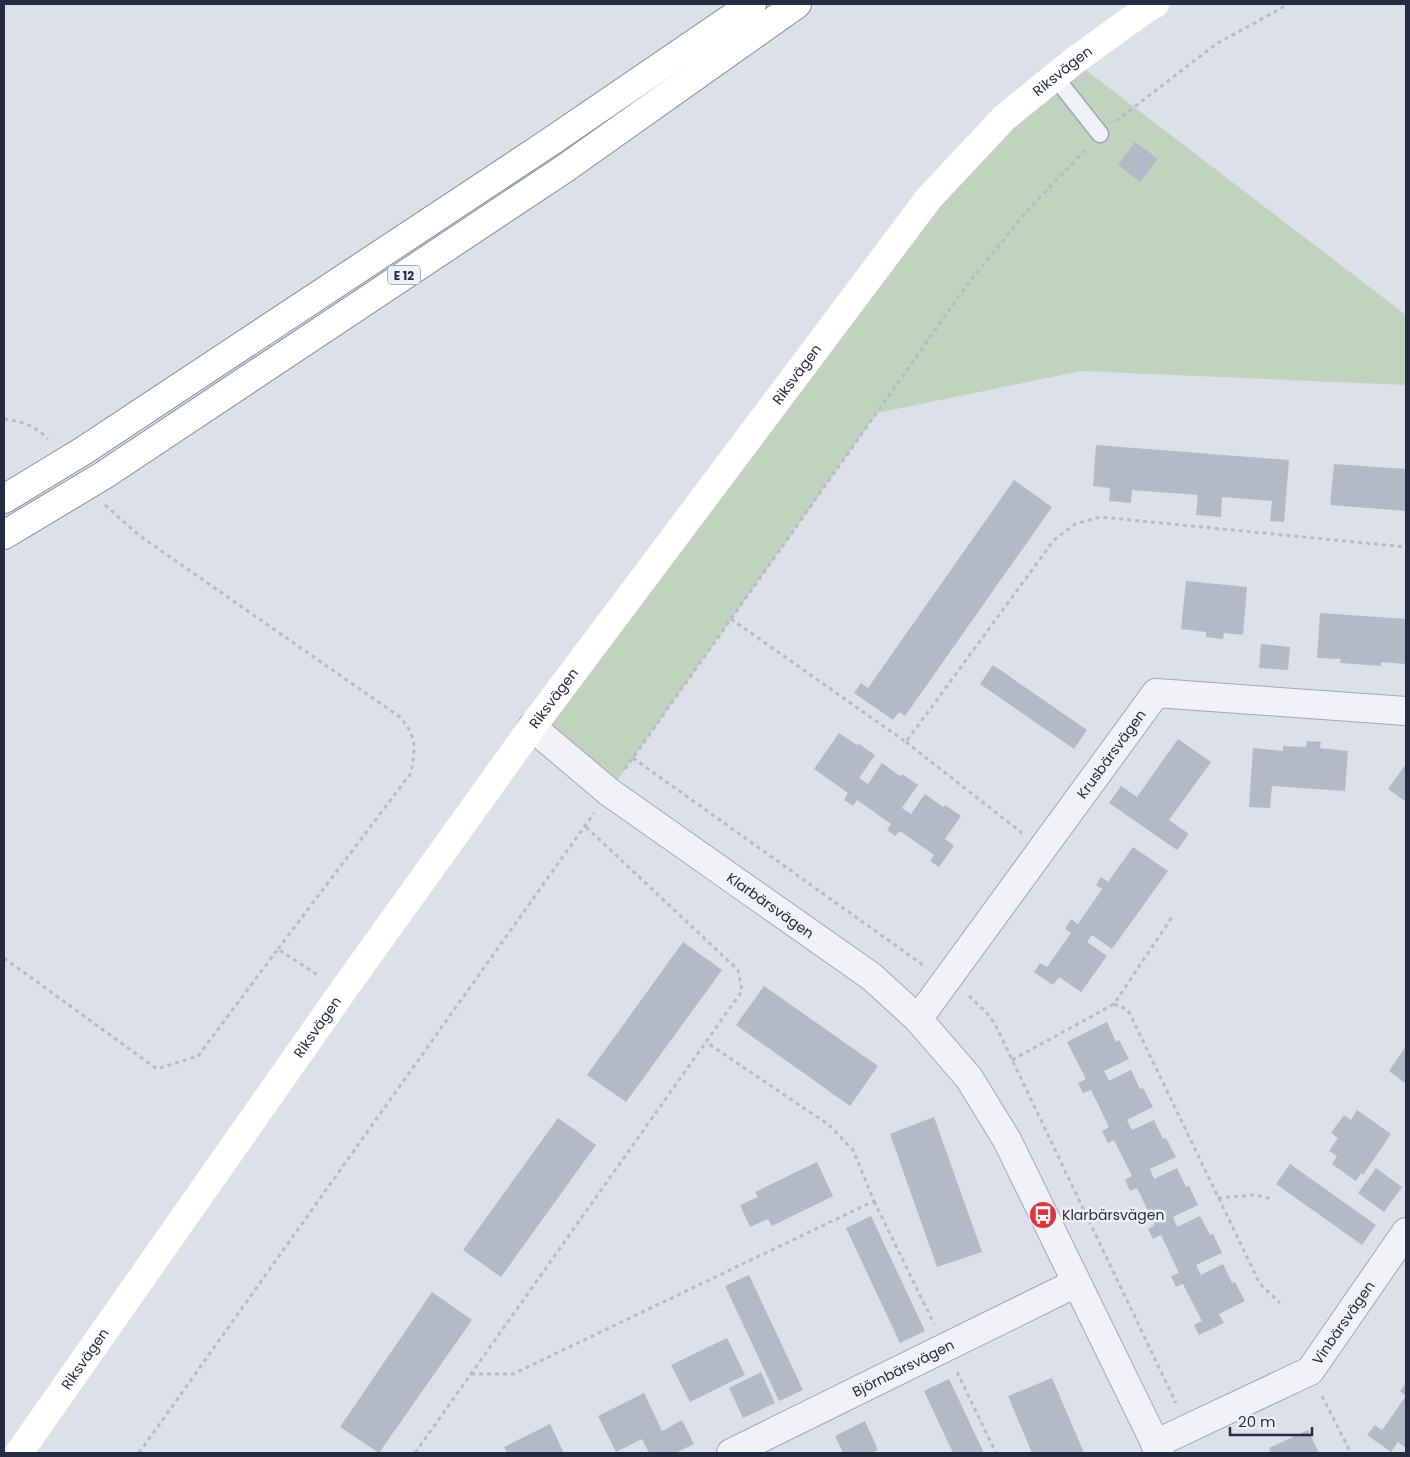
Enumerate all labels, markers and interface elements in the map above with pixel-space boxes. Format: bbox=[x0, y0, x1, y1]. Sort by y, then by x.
street label: Riksvägen bbox=[1028, 41, 1096, 101]
road number: E 12 bbox=[388, 266, 420, 284]
street label: Riksvägen bbox=[767, 340, 826, 409]
street label: Riksvägen bbox=[524, 664, 583, 733]
street label: Krusbärsvägen bbox=[1072, 705, 1151, 803]
street label: Klarbärsvägen bbox=[723, 868, 818, 943]
street label: Riksvägen bbox=[289, 992, 346, 1062]
bus stop icon: Klarbärsvägen bbox=[1028, 1200, 1058, 1230]
place label: Klarbärsvägen bbox=[1062, 1205, 1164, 1225]
street label: Vinbärsvägen bbox=[1307, 1277, 1379, 1369]
street label: Riksvägen bbox=[56, 1324, 114, 1394]
street label: Björnbärsvägen bbox=[849, 1335, 958, 1402]
scale bar bbox=[1230, 1404, 1312, 1436]
text: 20 m bbox=[1238, 1411, 1276, 1432]

